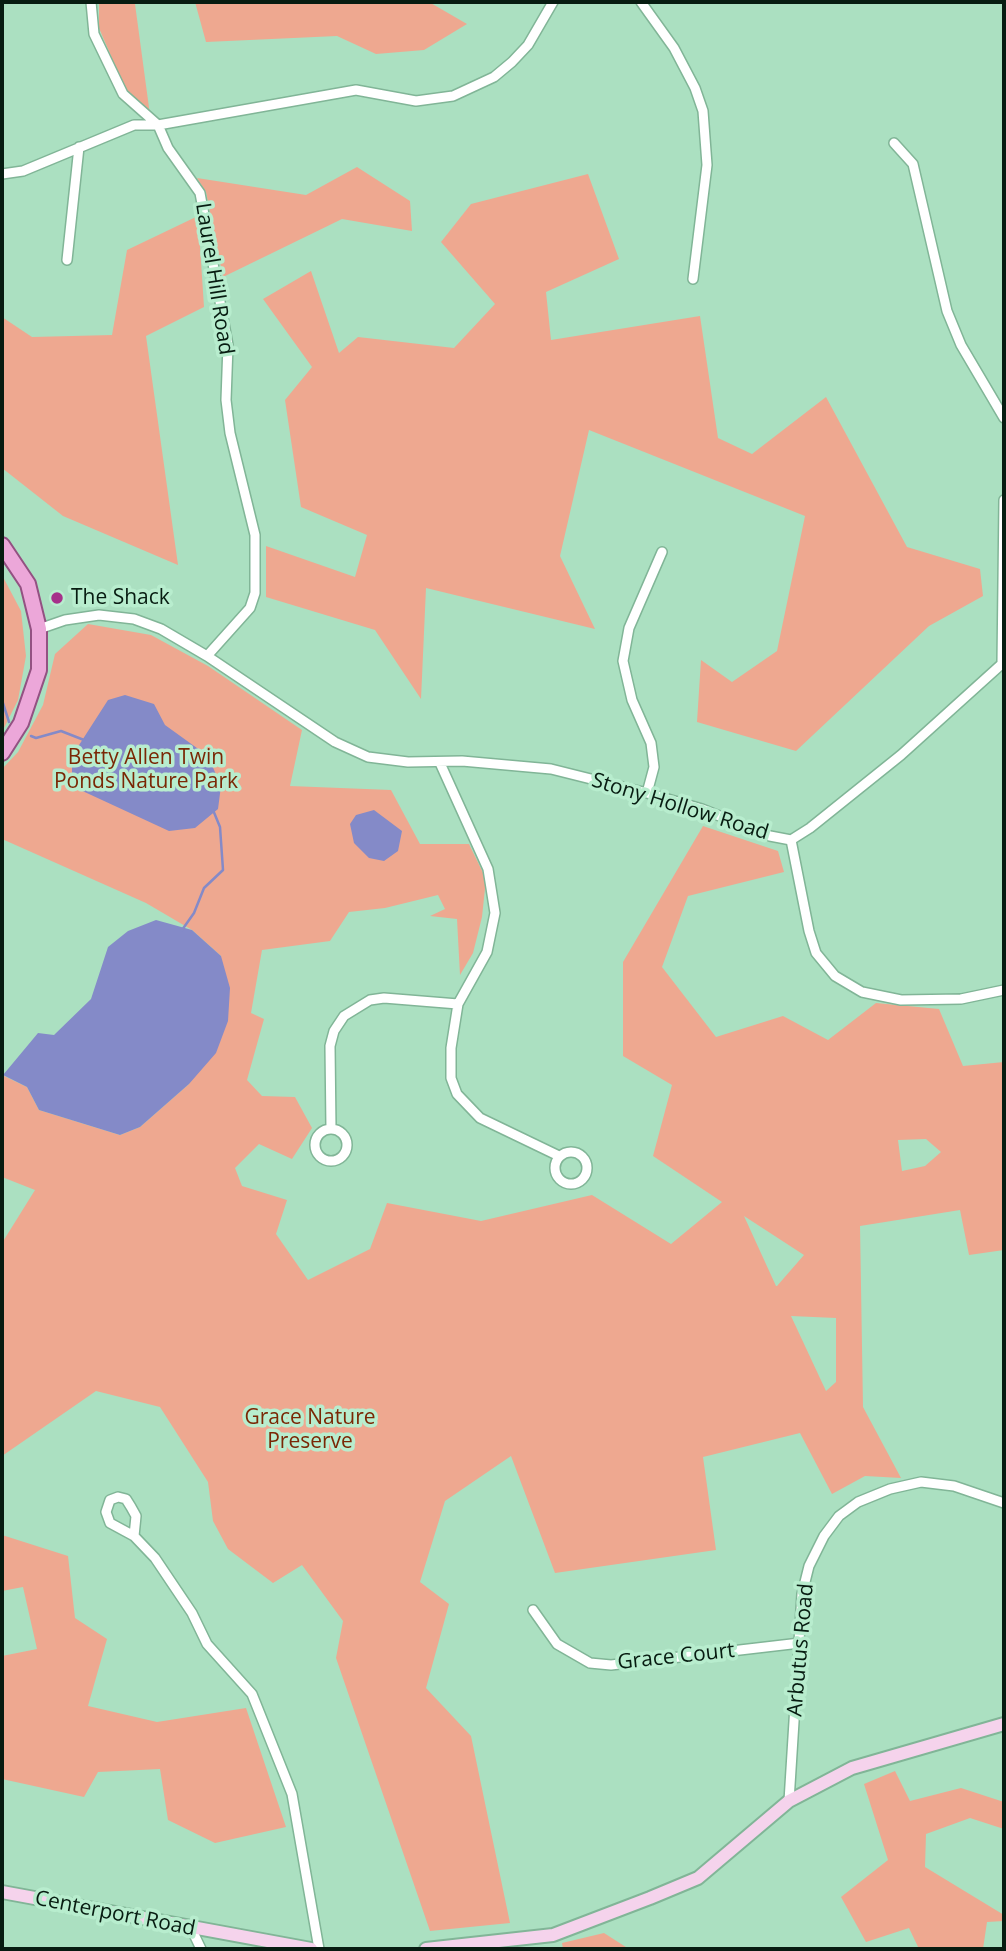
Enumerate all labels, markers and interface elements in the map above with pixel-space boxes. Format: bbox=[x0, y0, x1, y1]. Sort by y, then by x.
street label: Laurel Hill Road bbox=[190, 201, 238, 357]
place label: The Shack bbox=[71, 585, 170, 611]
marker: The Shack bbox=[49, 590, 65, 606]
park label: Betty Allen Twin Ponds Nature Park bbox=[54, 745, 238, 795]
street label: Stony Hollow Road bbox=[588, 768, 772, 846]
park label: Grace Nature Preserve bbox=[244, 1405, 376, 1455]
street label: Arbutus Road bbox=[783, 1582, 819, 1718]
street label: Grace Court bbox=[616, 1638, 736, 1676]
street label: Centerport Road bbox=[33, 1886, 197, 1942]

